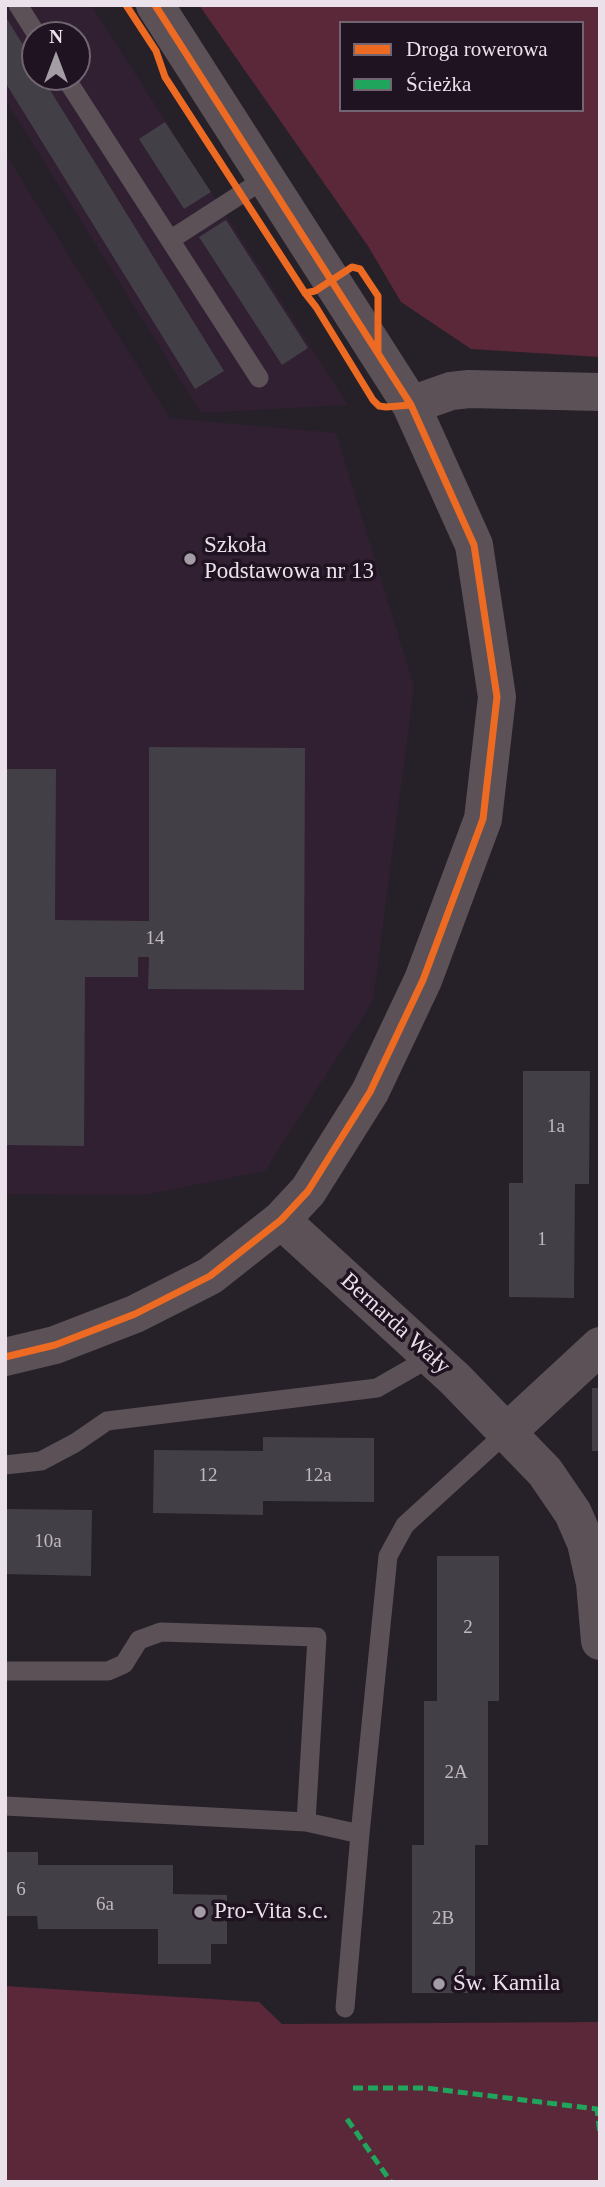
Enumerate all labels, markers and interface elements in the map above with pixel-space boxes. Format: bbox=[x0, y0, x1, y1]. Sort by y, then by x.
north arrow bbox=[21, 21, 91, 91]
legend bbox=[339, 21, 584, 112]
text: N bbox=[49, 26, 63, 47]
text: Droga rowerowa bbox=[406, 37, 548, 61]
text: Ścieżka bbox=[406, 72, 471, 96]
place label: Szkoła Podstawowa nr 13 bbox=[204, 532, 374, 586]
marker: Szkoła Podstawowa nr 13 bbox=[182, 551, 198, 567]
house number: 14 bbox=[146, 928, 164, 950]
house number: 1a bbox=[547, 1116, 565, 1138]
house number: 1 bbox=[537, 1229, 547, 1251]
street label: Bernarda Wały bbox=[334, 1268, 456, 1380]
house number: 12 bbox=[198, 1465, 218, 1487]
house number: 12a bbox=[304, 1465, 332, 1487]
house number: 10a bbox=[34, 1531, 62, 1553]
house number: 2 bbox=[463, 1617, 473, 1639]
house number: 2A bbox=[444, 1762, 468, 1784]
house number: 6 bbox=[16, 1879, 26, 1901]
house number: 6a bbox=[96, 1894, 114, 1916]
place label: Pro-Vita s.c. bbox=[214, 1898, 328, 1926]
marker: Pro-Vita s.c. bbox=[192, 1904, 208, 1920]
house number: 2B bbox=[432, 1908, 454, 1930]
place label: Św. Kamila bbox=[453, 1970, 560, 1998]
marker: Św. Kamila bbox=[431, 1976, 447, 1992]

